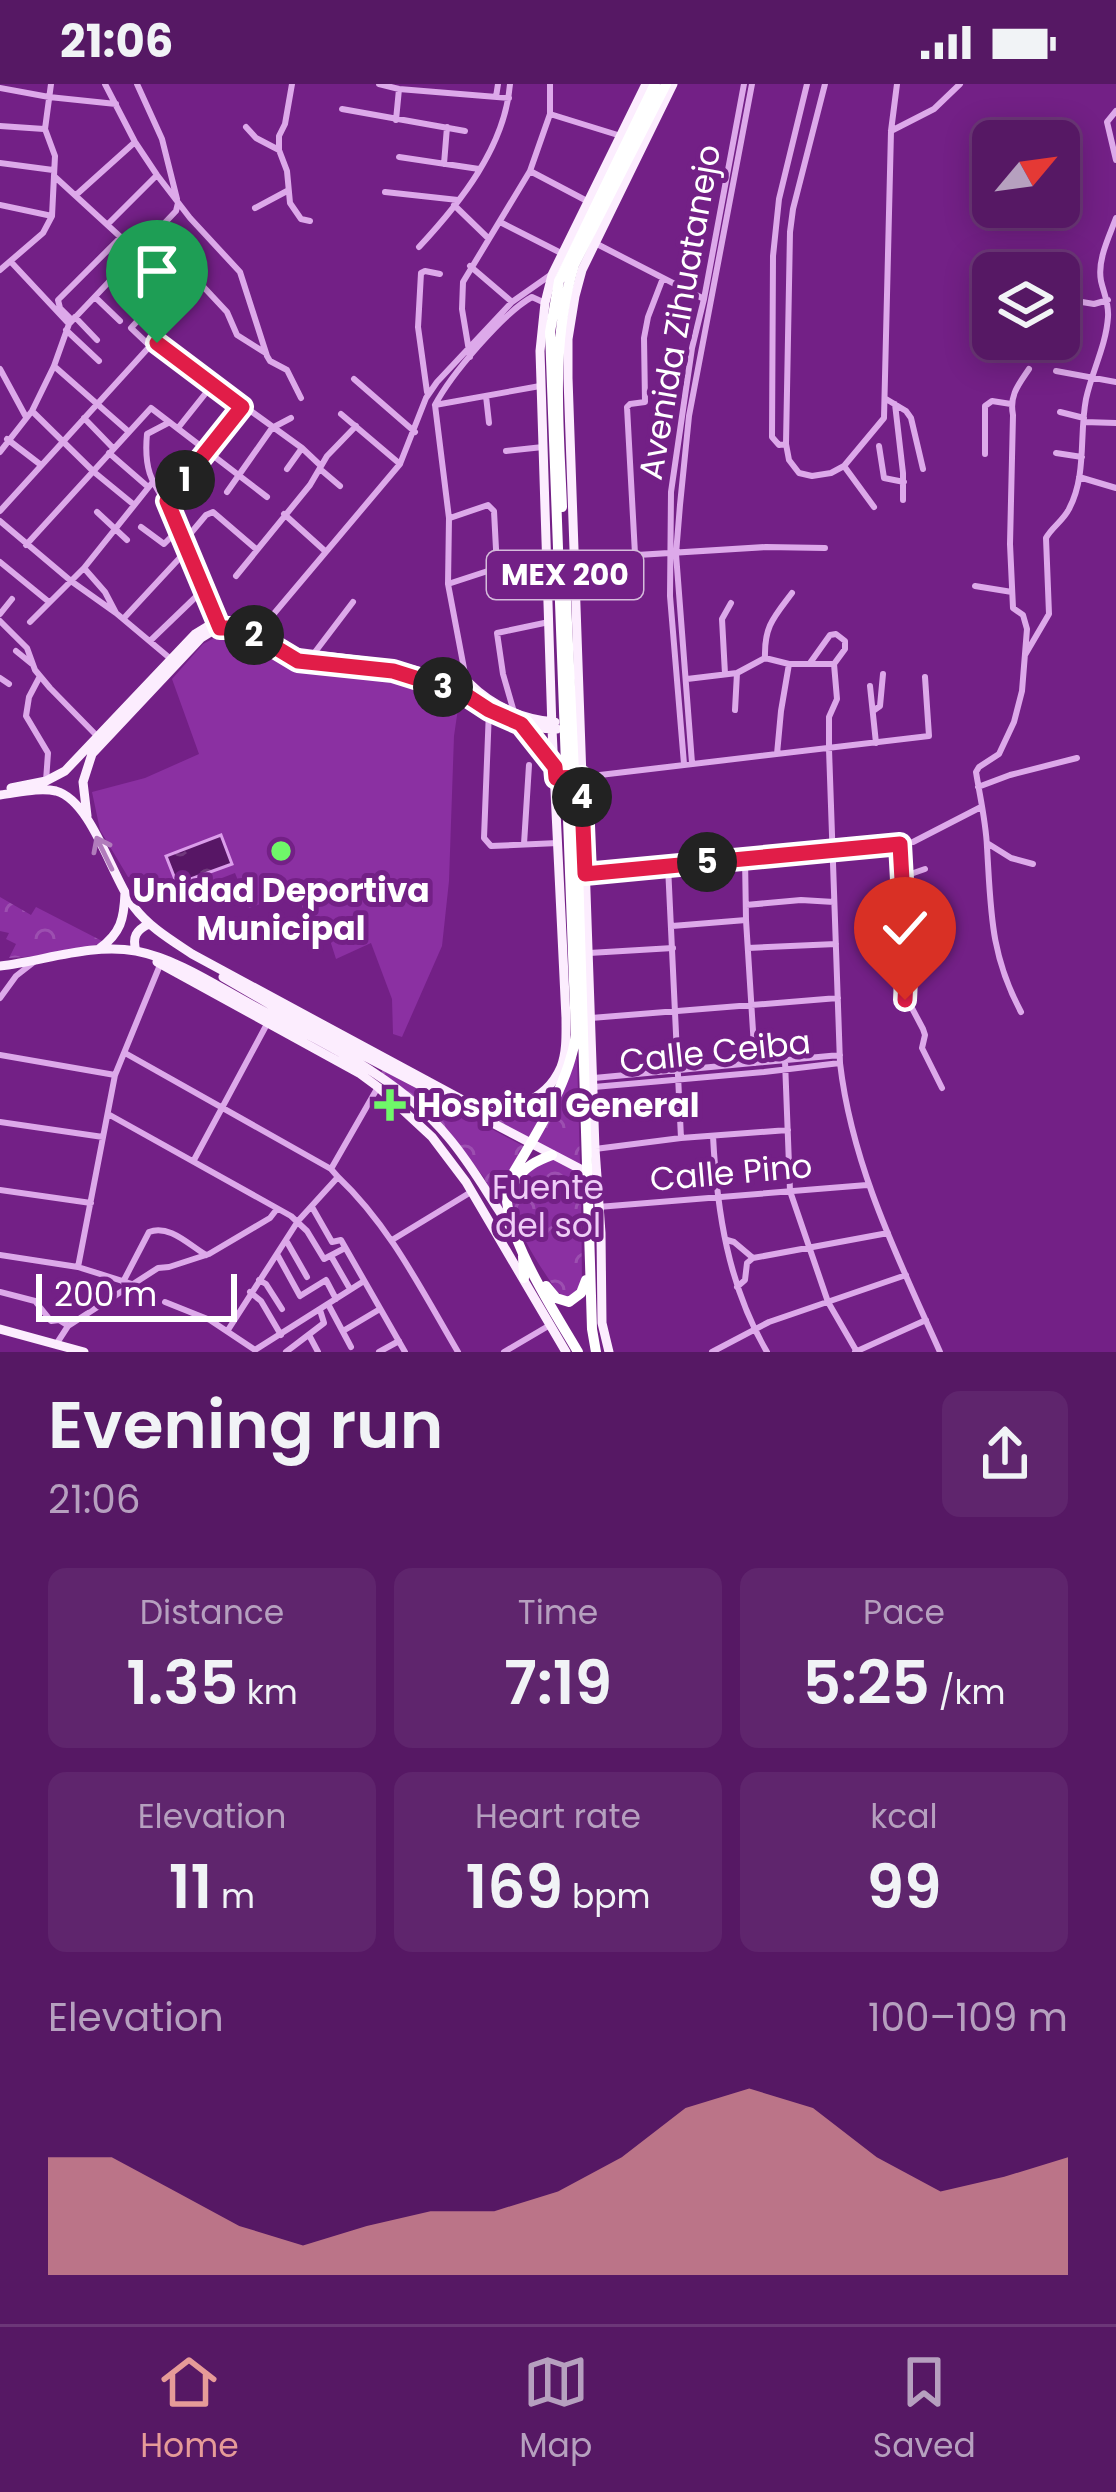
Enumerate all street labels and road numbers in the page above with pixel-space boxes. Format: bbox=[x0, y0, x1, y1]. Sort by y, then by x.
street label: Avenida Zihuatanejo bbox=[627, 141, 732, 483]
road number: MEX 200 bbox=[487, 551, 643, 599]
street label: Calle Ceiba bbox=[617, 1018, 813, 1085]
street label: Calle Pino bbox=[648, 1142, 814, 1203]

